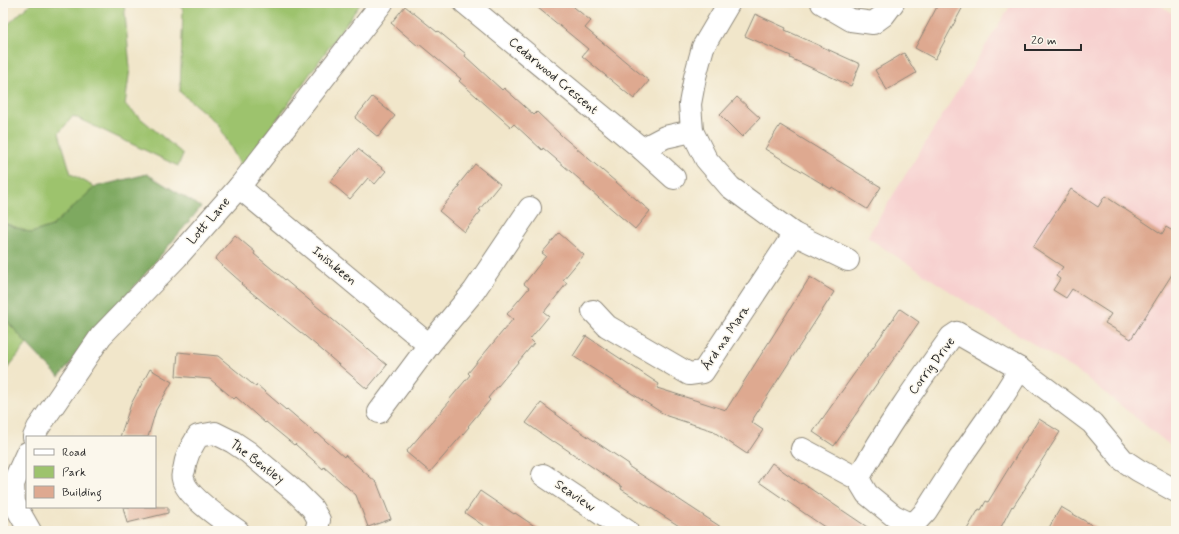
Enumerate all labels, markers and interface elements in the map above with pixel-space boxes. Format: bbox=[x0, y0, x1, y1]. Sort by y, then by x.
scale bar bbox=[1025, 26, 1081, 52]
text: 20 m bbox=[1031, 33, 1057, 49]
street label: Cedarwood Crescent bbox=[505, 34, 601, 119]
street label: Lott Lane bbox=[184, 194, 234, 248]
street label: Inishkeen bbox=[308, 242, 360, 290]
street label: Árd na Mara bbox=[697, 302, 754, 374]
street label: Corrig Drive bbox=[905, 334, 959, 398]
legend bbox=[26, 436, 156, 508]
street label: The Bentley bbox=[226, 436, 288, 488]
text: Road bbox=[62, 445, 86, 461]
text: Park bbox=[62, 465, 86, 481]
street label: Seaview bbox=[551, 476, 599, 516]
text: Building bbox=[62, 485, 102, 502]

